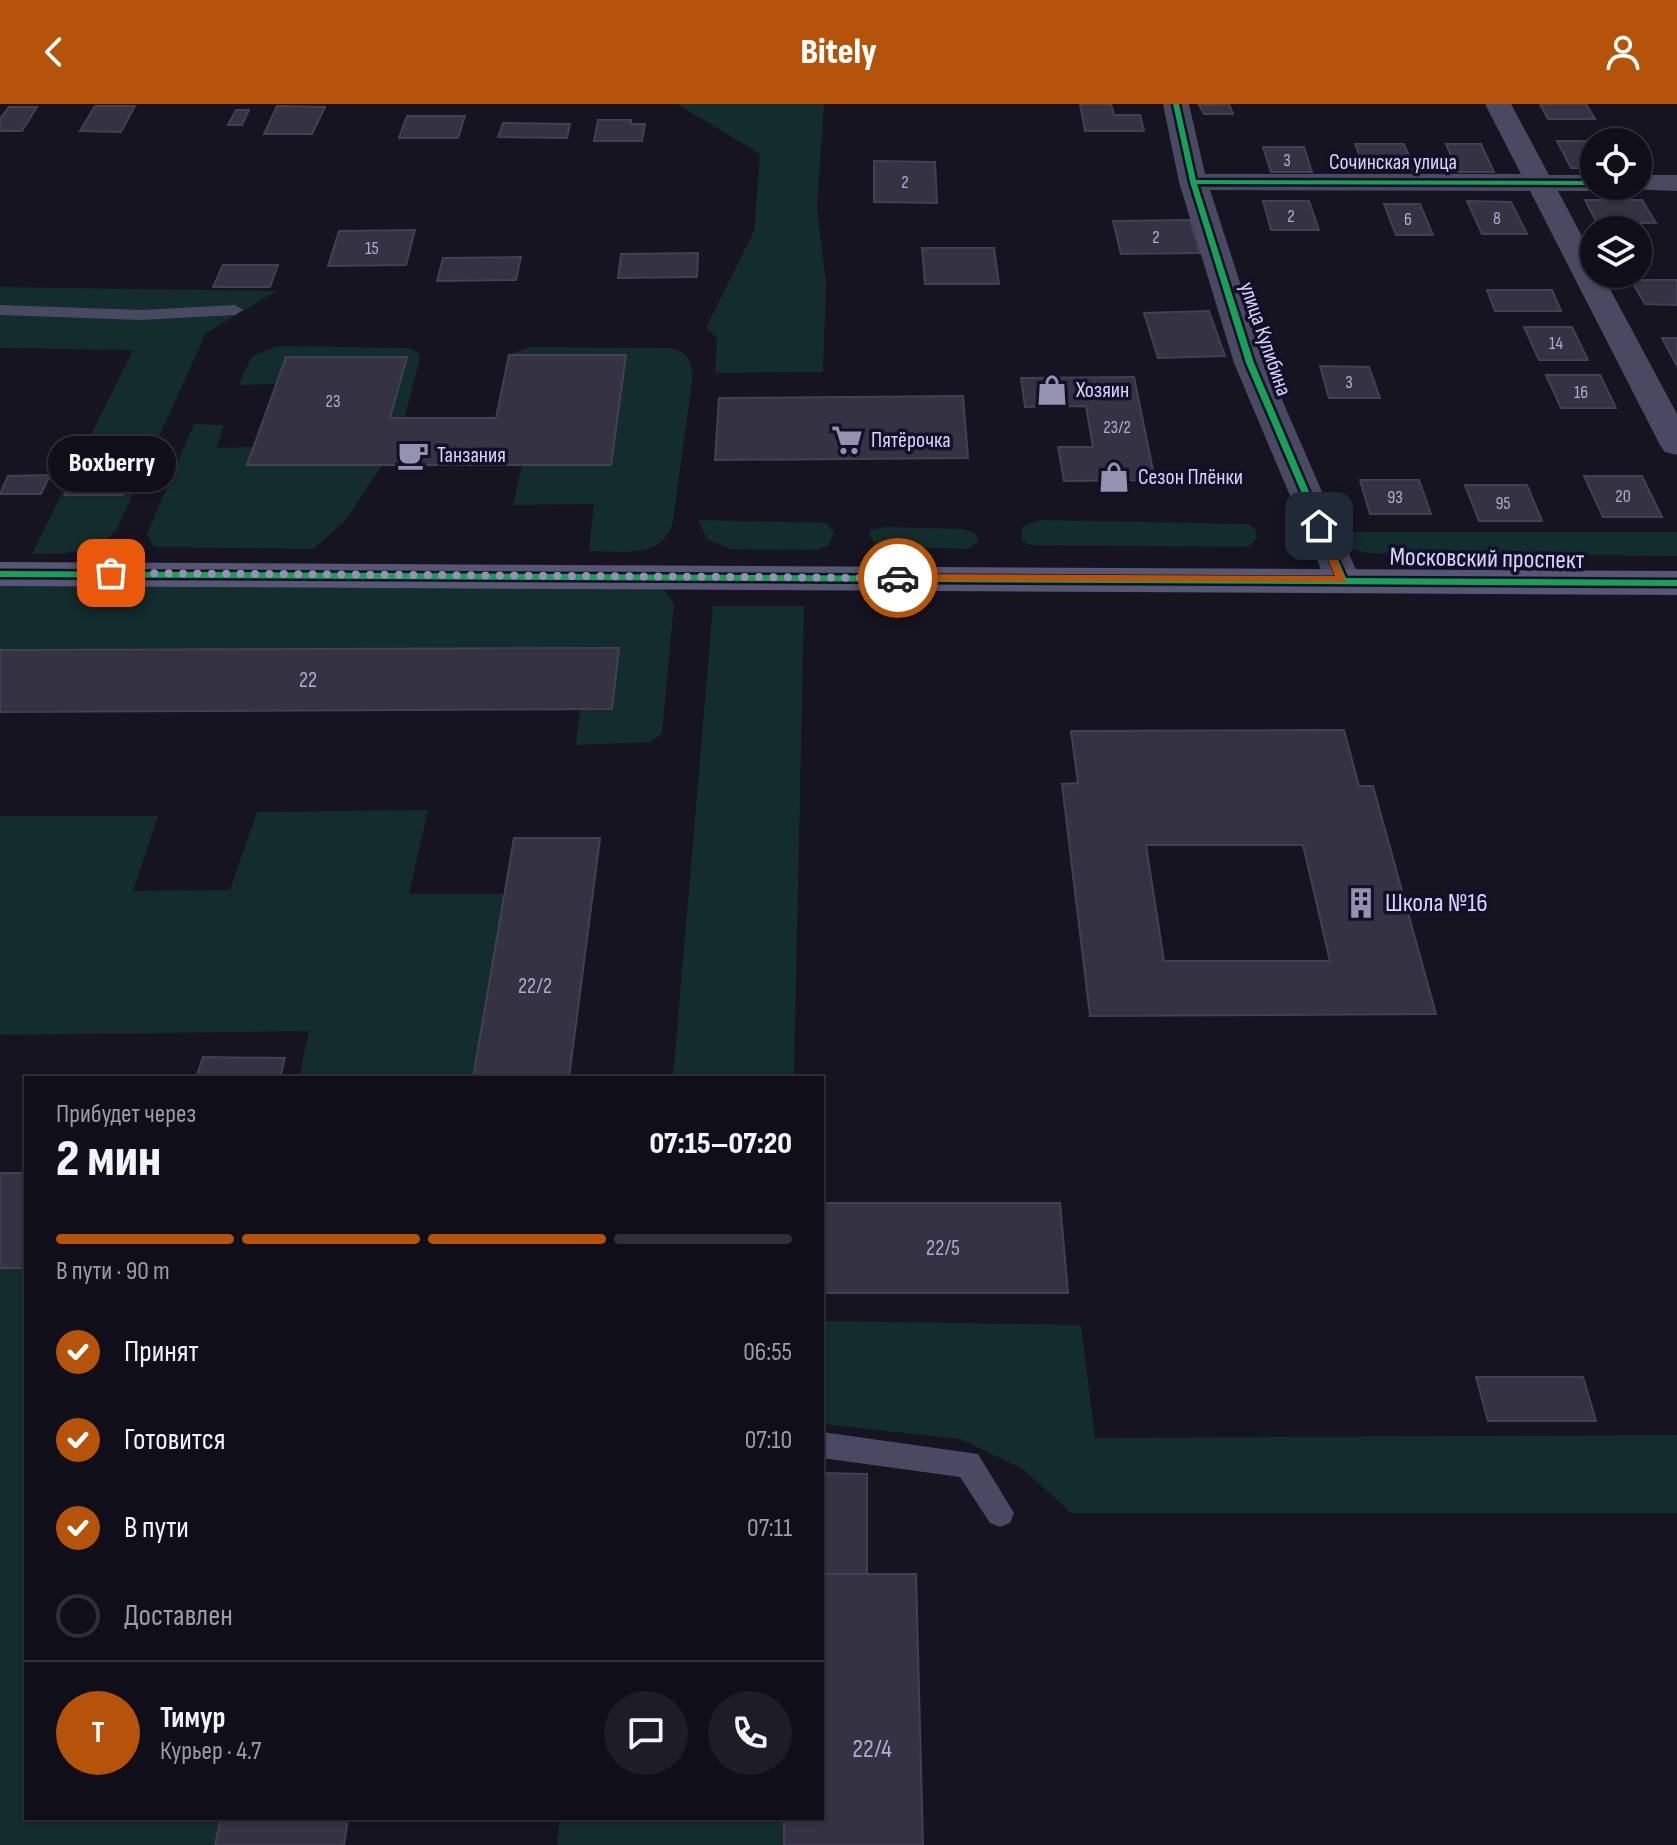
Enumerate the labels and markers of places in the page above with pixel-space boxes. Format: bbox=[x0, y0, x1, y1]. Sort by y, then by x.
shop icon: Хозяин bbox=[1035, 373, 1069, 407]
place label: Хозяин bbox=[1075, 377, 1129, 404]
supermarket icon: Пятёрочка bbox=[830, 423, 864, 457]
place label: Пятёрочка bbox=[871, 427, 951, 454]
callout: Boxberry bbox=[47, 437, 175, 493]
cafe icon: Танзания bbox=[396, 438, 430, 472]
place label: Танзания bbox=[437, 442, 506, 469]
shop icon: Сезон Плёнки bbox=[1097, 460, 1131, 494]
place label: Сезон Плёнки bbox=[1138, 464, 1243, 491]
pin bbox=[1285, 492, 1353, 560]
pin bbox=[77, 539, 145, 607]
building icon: Школа №16 bbox=[1344, 886, 1378, 920]
place label: Школа №16 bbox=[1385, 888, 1488, 919]

